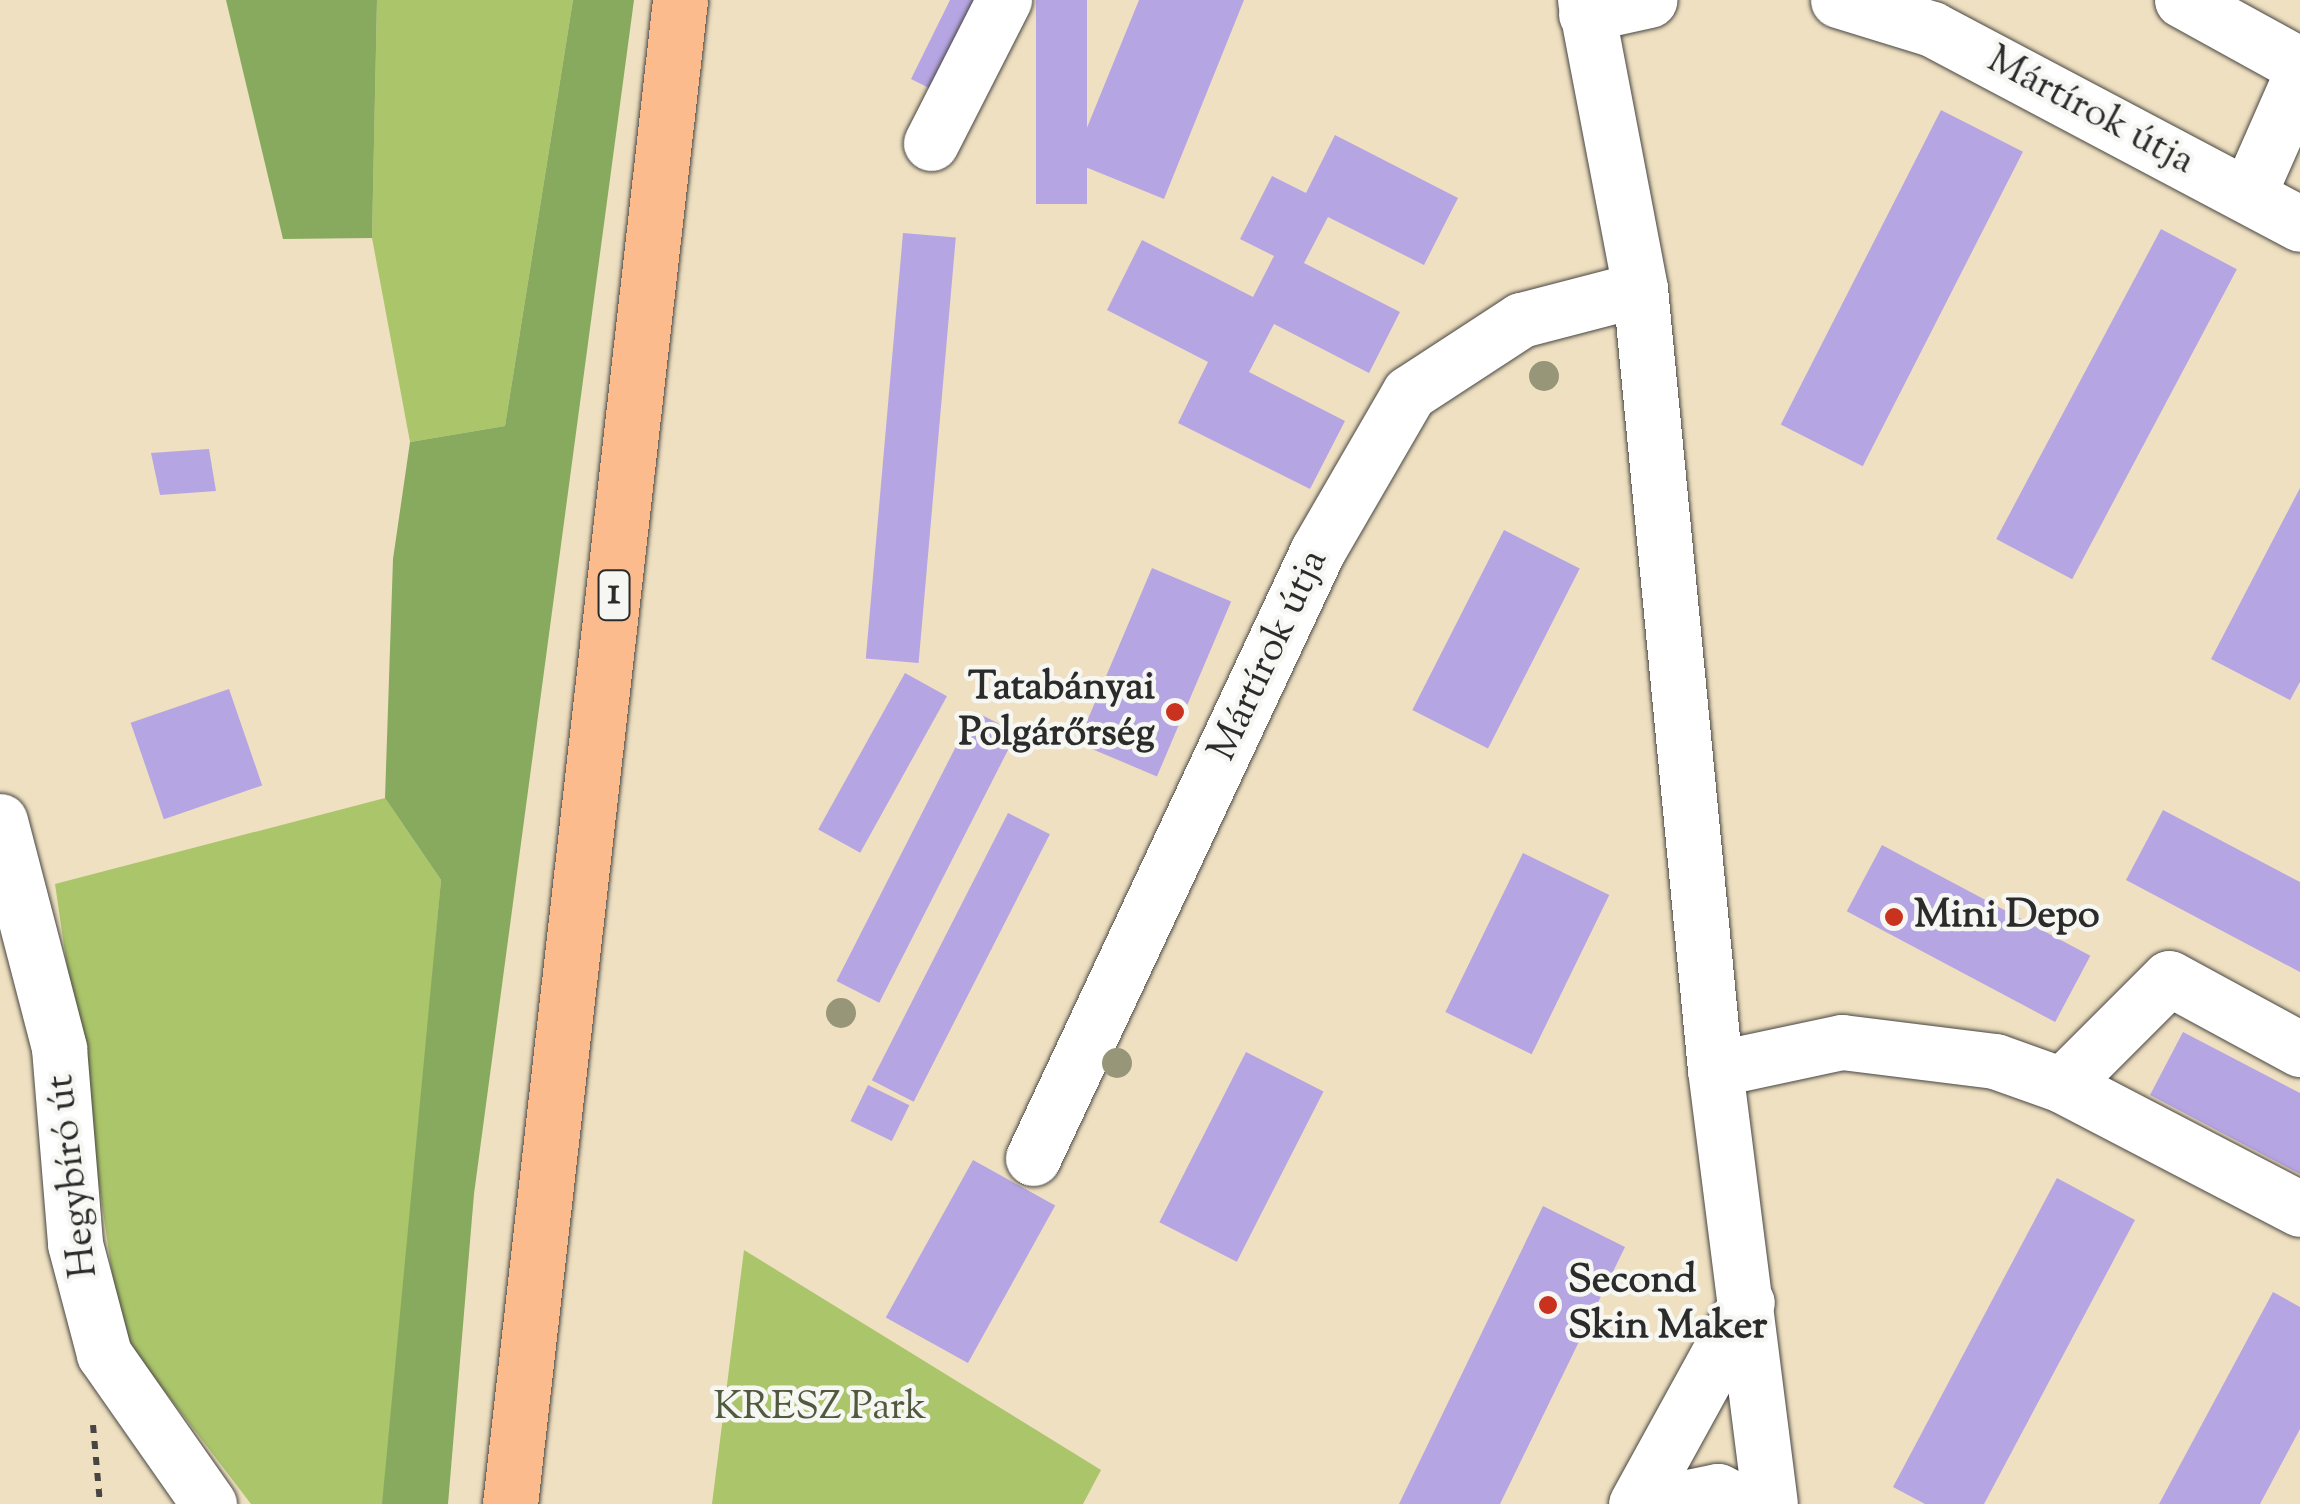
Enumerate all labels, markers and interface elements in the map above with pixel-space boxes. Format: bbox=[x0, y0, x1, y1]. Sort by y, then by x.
street label: Mártírok útja bbox=[1978, 37, 2202, 187]
street label: Mártírok útja bbox=[1200, 543, 1340, 769]
road number: 1 bbox=[596, 562, 632, 628]
place label: Tatabányai Polgárőrség bbox=[959, 665, 1155, 759]
marker: Tatabányai Polgárőrség bbox=[1164, 701, 1186, 723]
place label: Mini Depo bbox=[1914, 893, 2100, 941]
marker: Mini Depo bbox=[1883, 906, 1905, 928]
street label: Hegybíró út bbox=[38, 1072, 110, 1280]
place label: Second Skin Maker bbox=[1568, 1258, 1767, 1352]
marker: Second Skin Maker bbox=[1537, 1294, 1559, 1316]
park label: KRESZ Park bbox=[713, 1385, 927, 1433]

